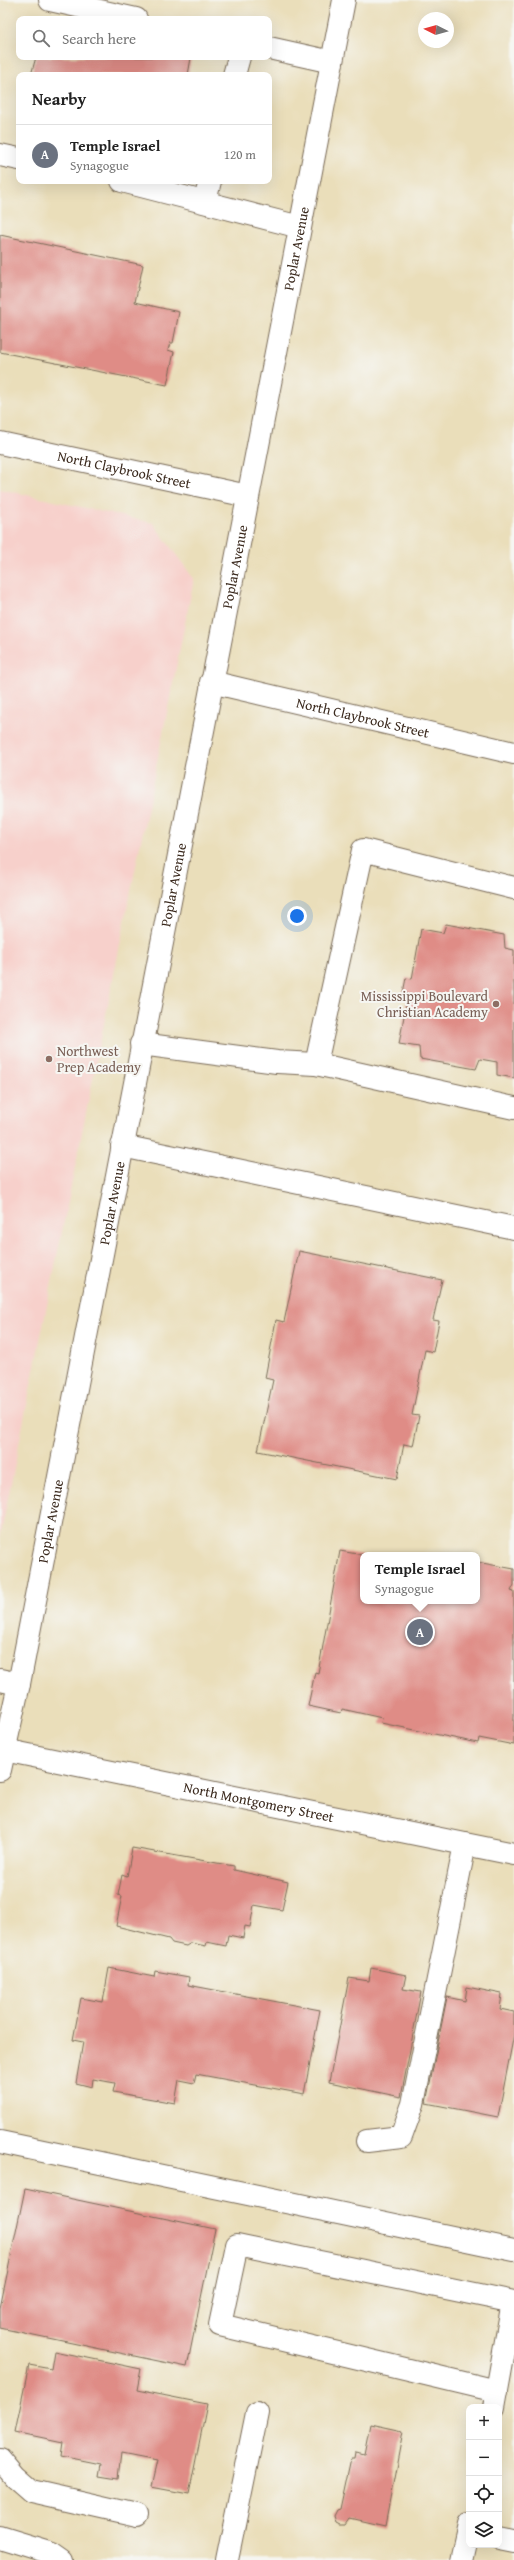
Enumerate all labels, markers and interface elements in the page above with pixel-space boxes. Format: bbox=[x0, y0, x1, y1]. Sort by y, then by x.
north arrow bbox=[418, 12, 454, 48]
search box bbox=[16, 16, 272, 60]
icon: search bbox=[30, 27, 52, 49]
text: Search here bbox=[62, 28, 136, 49]
text: Nearby bbox=[32, 86, 86, 111]
text: Temple Israel bbox=[70, 135, 160, 156]
text: A bbox=[41, 145, 49, 164]
text: 120 m bbox=[224, 145, 256, 164]
text: Synagogue bbox=[70, 156, 129, 175]
street label: Poplar Avenue bbox=[278, 205, 314, 292]
street label: North Claybrook Street bbox=[56, 446, 193, 494]
street label: Poplar Avenue bbox=[217, 523, 253, 610]
street label: North Claybrook Street bbox=[294, 692, 431, 743]
street label: Poplar Avenue bbox=[155, 841, 191, 928]
your location bbox=[287, 906, 307, 926]
place label: Mississippi Boulevard Christian Academy bbox=[361, 986, 489, 1022]
marker: Mississippi Boulevard Christian Academy bbox=[491, 999, 501, 1009]
place label: Northwest Prep Academy bbox=[57, 1041, 141, 1077]
marker: Northwest Prep Academy bbox=[44, 1054, 54, 1064]
street label: Poplar Avenue bbox=[94, 1159, 130, 1246]
street label: Poplar Avenue bbox=[33, 1477, 68, 1565]
popup bbox=[360, 1552, 480, 1604]
text: Temple Israel bbox=[375, 1558, 465, 1579]
text: Synagogue bbox=[375, 1579, 434, 1598]
pin: A bbox=[407, 1617, 433, 1647]
street label: North Montgomery Street bbox=[182, 1777, 336, 1827]
map controls bbox=[466, 2404, 502, 2548]
button: + bbox=[466, 2404, 502, 2440]
button: − bbox=[466, 2440, 502, 2476]
button: locate bbox=[466, 2476, 502, 2512]
button: layers bbox=[466, 2512, 502, 2548]

